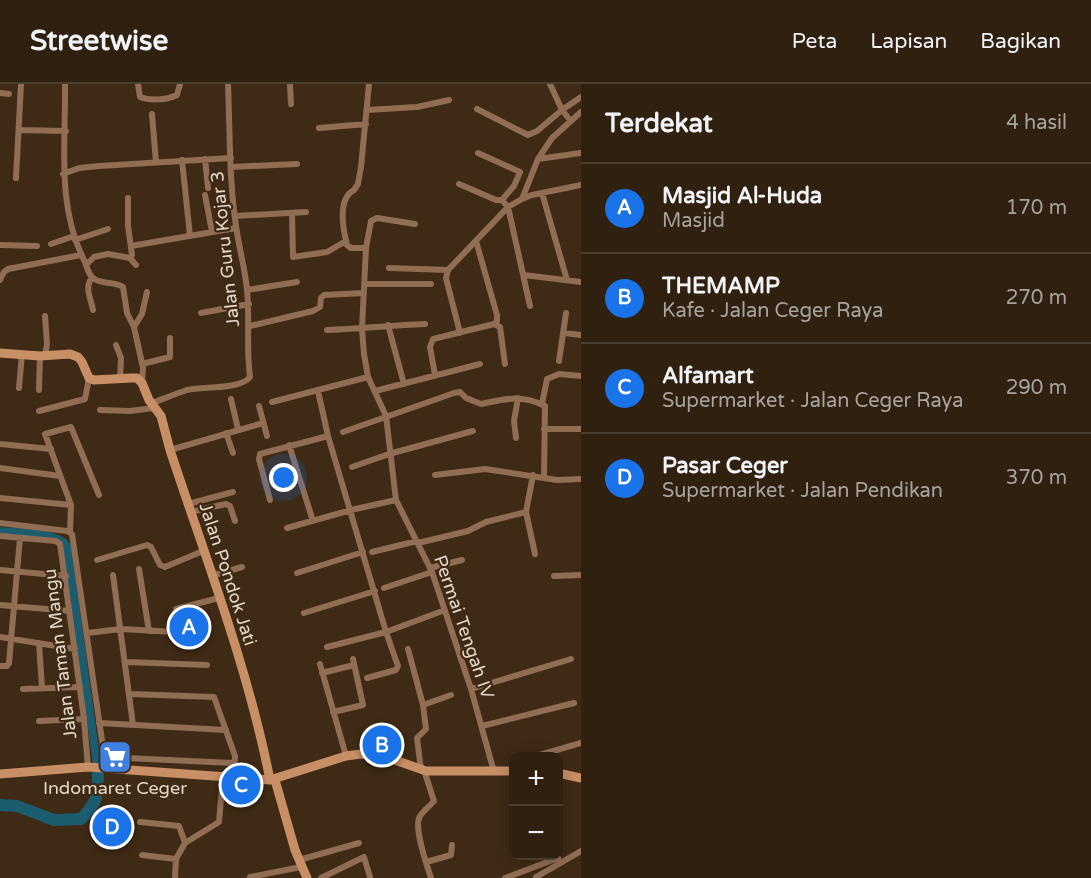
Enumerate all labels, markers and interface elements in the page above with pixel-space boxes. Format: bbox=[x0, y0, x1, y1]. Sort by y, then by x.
text: Streetwise bbox=[30, 24, 168, 58]
text: Peta bbox=[792, 29, 837, 54]
text: Lapisan bbox=[870, 29, 947, 54]
text: Bagikan bbox=[980, 29, 1061, 54]
text: Terdekat bbox=[605, 108, 713, 139]
text: 4 hasil bbox=[1006, 111, 1067, 135]
street label: Jalan Guru Kojar 3 bbox=[206, 170, 244, 328]
text: Masjid Al-Huda bbox=[662, 183, 822, 209]
text: A bbox=[617, 196, 632, 220]
text: 170 m bbox=[1006, 196, 1067, 220]
text: Masjid bbox=[662, 209, 725, 233]
text: THEMAMP bbox=[662, 273, 780, 299]
text: B bbox=[618, 286, 631, 310]
text: 270 m bbox=[1006, 286, 1067, 310]
text: Kafe · Jalan Ceger Raya bbox=[662, 299, 883, 323]
text: Alfamart bbox=[662, 363, 754, 389]
text: C bbox=[618, 376, 631, 400]
text: 290 m bbox=[1006, 376, 1067, 400]
text: Supermarket · Jalan Ceger Raya bbox=[662, 389, 963, 413]
text: Pasar Ceger bbox=[662, 453, 788, 479]
your location bbox=[269, 463, 298, 492]
text: D bbox=[617, 466, 632, 490]
text: 370 m bbox=[1006, 466, 1067, 490]
text: Supermarket · Jalan Pendikan bbox=[662, 479, 943, 503]
street label: Jalan Pondok Jati bbox=[195, 500, 261, 648]
street label: Permai Tengah IV bbox=[429, 552, 499, 702]
street label: Jalan Taman Mangu bbox=[39, 568, 81, 740]
pin: A bbox=[170, 604, 208, 650]
pin: B bbox=[362, 722, 401, 768]
supermarket icon: Indomaret Ceger bbox=[97, 739, 133, 775]
map controls bbox=[509, 752, 563, 860]
button: + bbox=[509, 752, 563, 806]
pin: C bbox=[222, 762, 260, 808]
place label: Indomaret Ceger bbox=[43, 777, 187, 799]
pin: D bbox=[92, 804, 132, 850]
button: − bbox=[509, 806, 563, 860]

